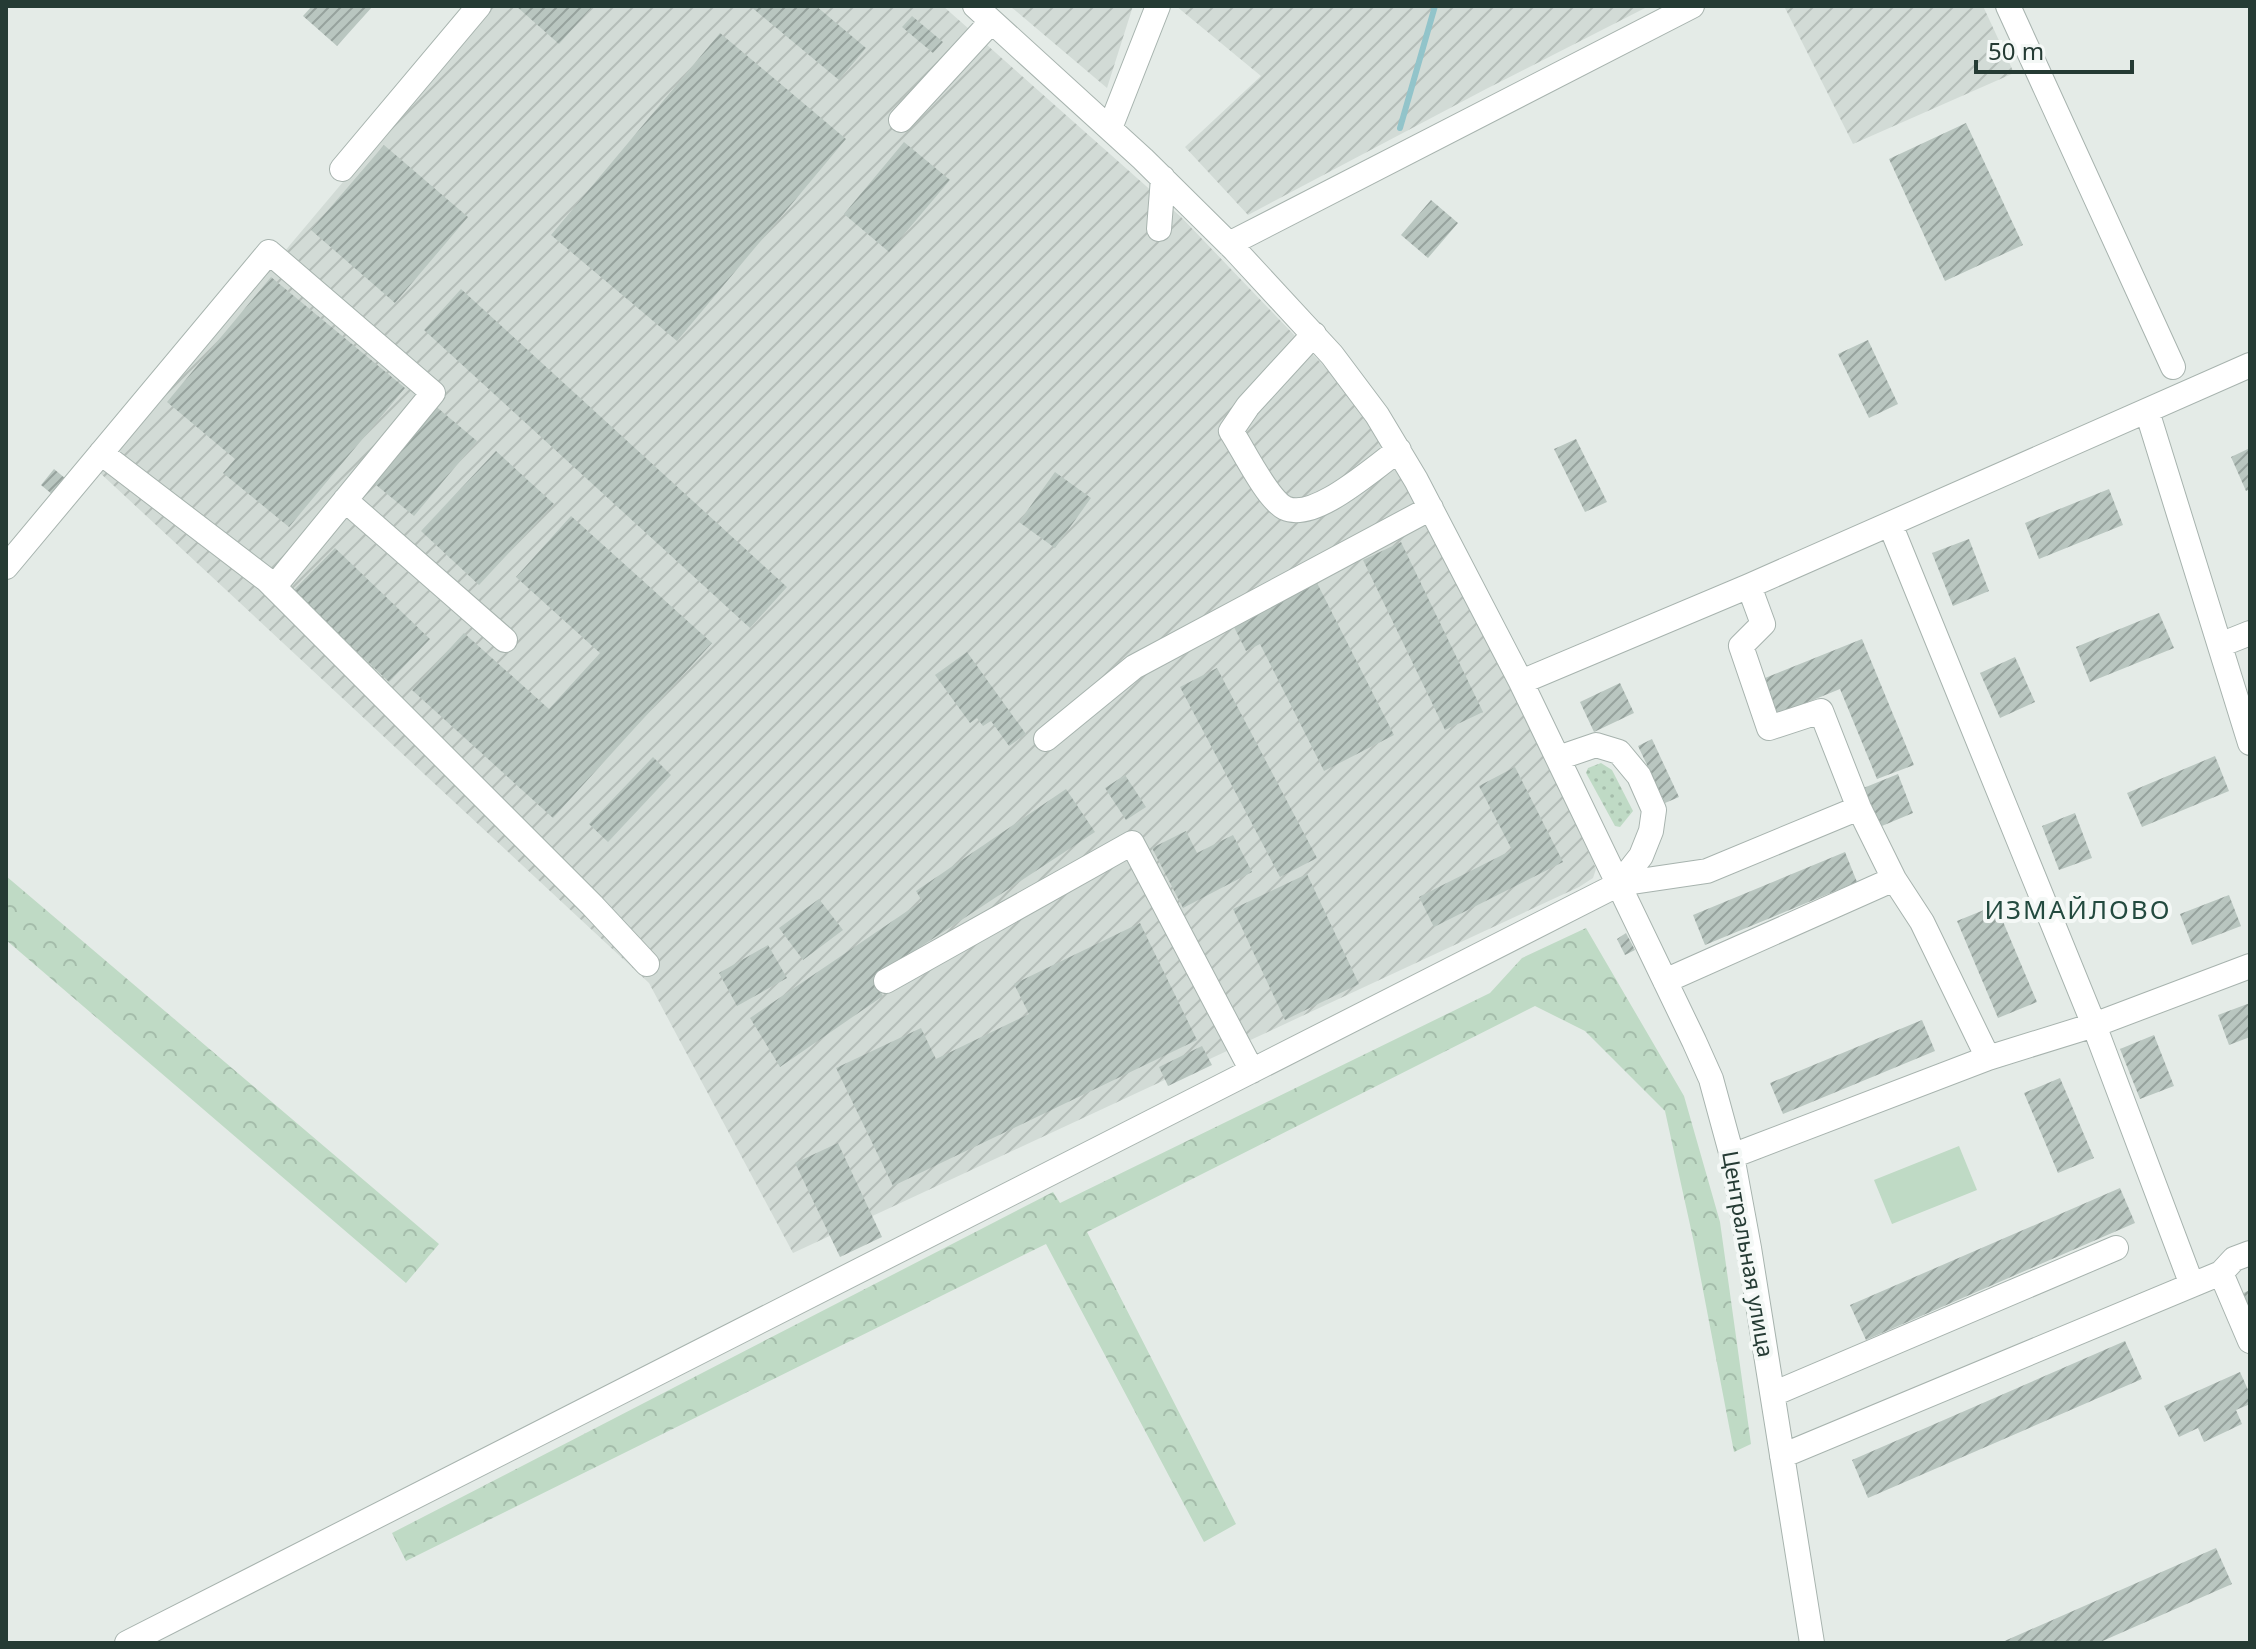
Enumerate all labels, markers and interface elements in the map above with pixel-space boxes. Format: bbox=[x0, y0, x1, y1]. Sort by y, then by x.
scale bar bbox=[1976, 24, 2132, 74]
text: 50 m bbox=[1988, 34, 2044, 67]
district label: ИЗМАЙЛОВО bbox=[1984, 891, 2172, 927]
street label: Центральная улица bbox=[1716, 1148, 1782, 1359]

